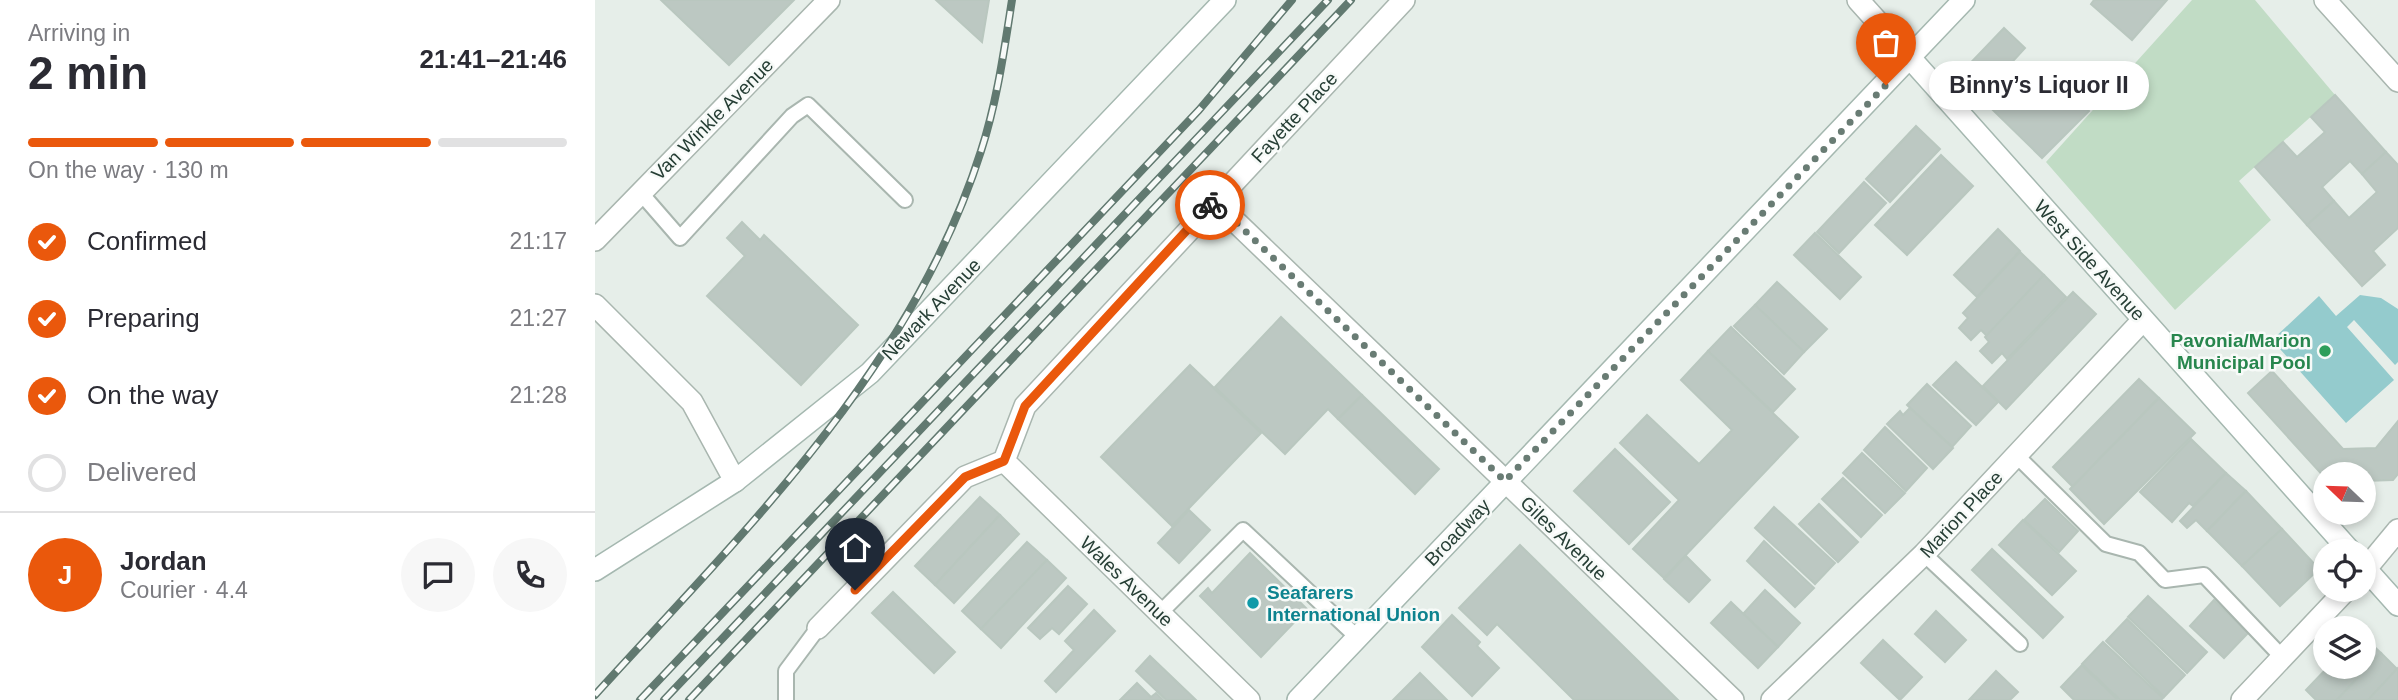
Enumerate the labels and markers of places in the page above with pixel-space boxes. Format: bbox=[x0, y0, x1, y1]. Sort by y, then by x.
pin bbox=[1856, 13, 1916, 85]
callout: Binny’s Liquor II bbox=[1928, 60, 2149, 110]
place label: Pavonia/Marion Municipal Pool bbox=[2171, 330, 2311, 373]
marker: Pavonia/Marion Municipal Pool bbox=[2317, 343, 2333, 359]
pin bbox=[825, 518, 885, 590]
place label: Seafarers International Union bbox=[1267, 582, 1440, 625]
marker: Seafarers International Union bbox=[1245, 595, 1261, 611]

